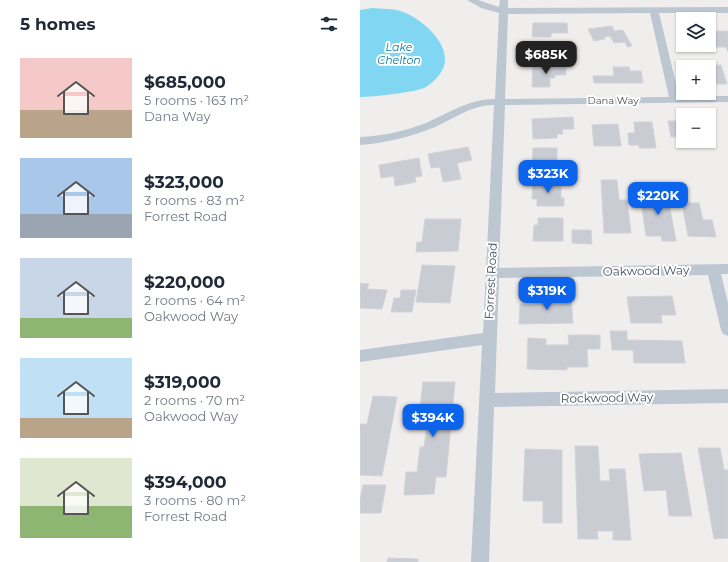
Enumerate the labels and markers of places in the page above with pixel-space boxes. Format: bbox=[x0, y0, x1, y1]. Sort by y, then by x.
pin: $685K bbox=[518, 41, 574, 75]
pin: $323K bbox=[520, 160, 576, 194]
pin: $220K bbox=[630, 182, 686, 216]
pin: $319K bbox=[519, 277, 575, 311]
pin: $394K bbox=[405, 404, 461, 438]

